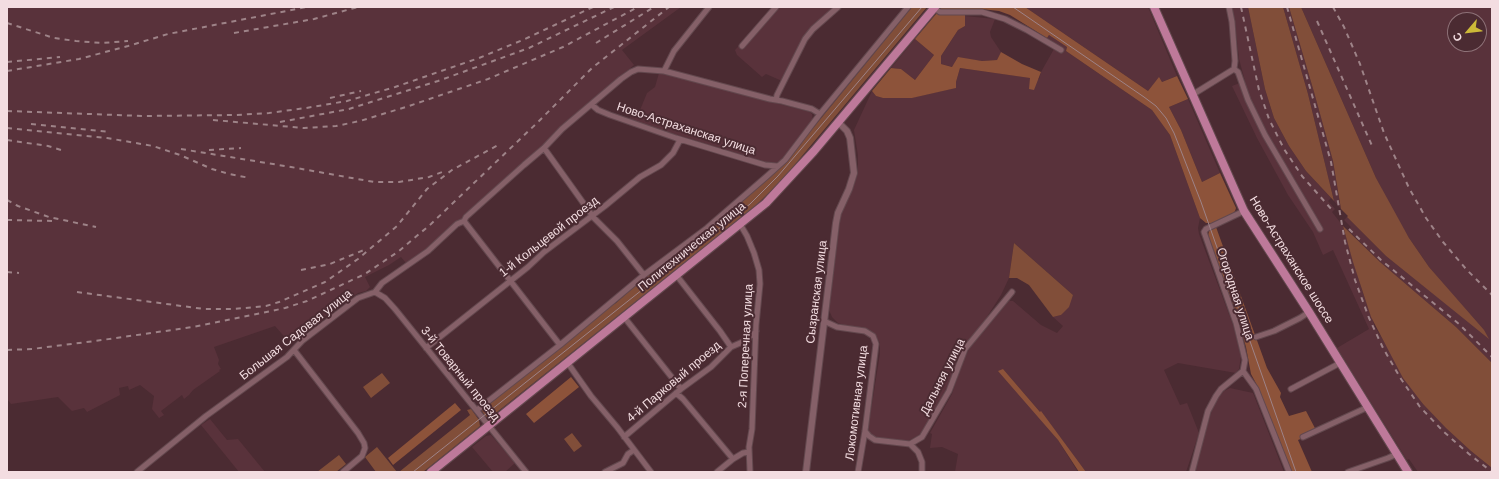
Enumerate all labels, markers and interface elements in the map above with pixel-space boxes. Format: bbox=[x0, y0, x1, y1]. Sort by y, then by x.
north arrow bbox=[1447, 12, 1487, 52]
text: С bbox=[1450, 31, 1464, 43]
street label: Ново-Астраханская улица bbox=[615, 100, 757, 158]
street label: 1-й Кольцевой проезд bbox=[496, 194, 602, 280]
street label: Ново-Астраханское шоссе bbox=[1246, 194, 1336, 326]
street label: Политехническая улица bbox=[635, 199, 749, 295]
street label: Сызранская улица bbox=[804, 240, 830, 344]
street label: Огородная улица bbox=[1213, 246, 1257, 342]
street label: 2-я Поперечная улица bbox=[736, 284, 756, 408]
street label: Большая Садовая улица bbox=[237, 287, 355, 383]
street label: 3-й Товарный проезд bbox=[418, 324, 502, 424]
street label: Дальняя улица bbox=[918, 336, 968, 418]
street label: 4-й Парковый проезд bbox=[624, 338, 724, 426]
street label: Локомотивная улица bbox=[843, 345, 871, 461]

